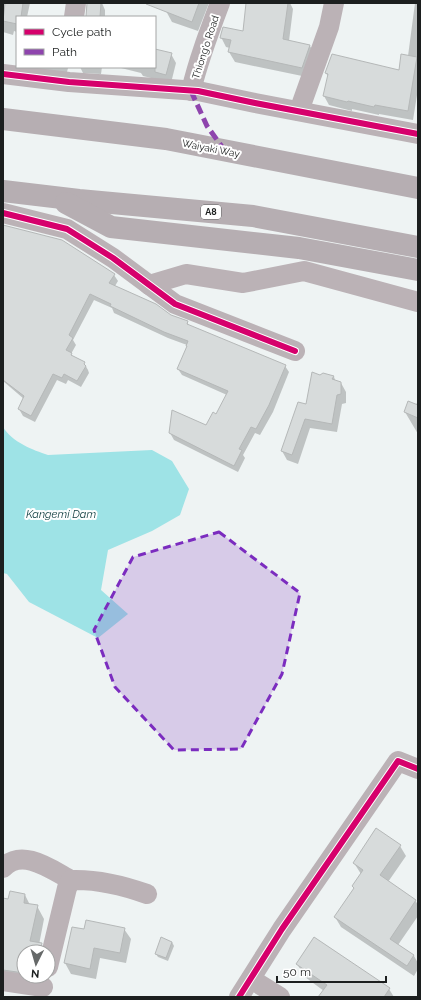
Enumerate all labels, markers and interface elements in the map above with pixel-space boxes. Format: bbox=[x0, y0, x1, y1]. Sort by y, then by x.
street label: Thiong'o Road bbox=[190, 14, 221, 80]
legend bbox=[16, 16, 156, 68]
text: Cycle path bbox=[52, 25, 111, 39]
text: Path bbox=[52, 45, 77, 59]
street label: Waiyaki Way bbox=[181, 137, 241, 160]
road number: A8 bbox=[201, 205, 221, 219]
water label: Kangemi Dam bbox=[26, 508, 96, 521]
north arrow bbox=[16, 944, 56, 984]
scale bar bbox=[277, 958, 386, 984]
text: 50 m bbox=[283, 965, 311, 979]
text: N bbox=[30, 967, 40, 980]

